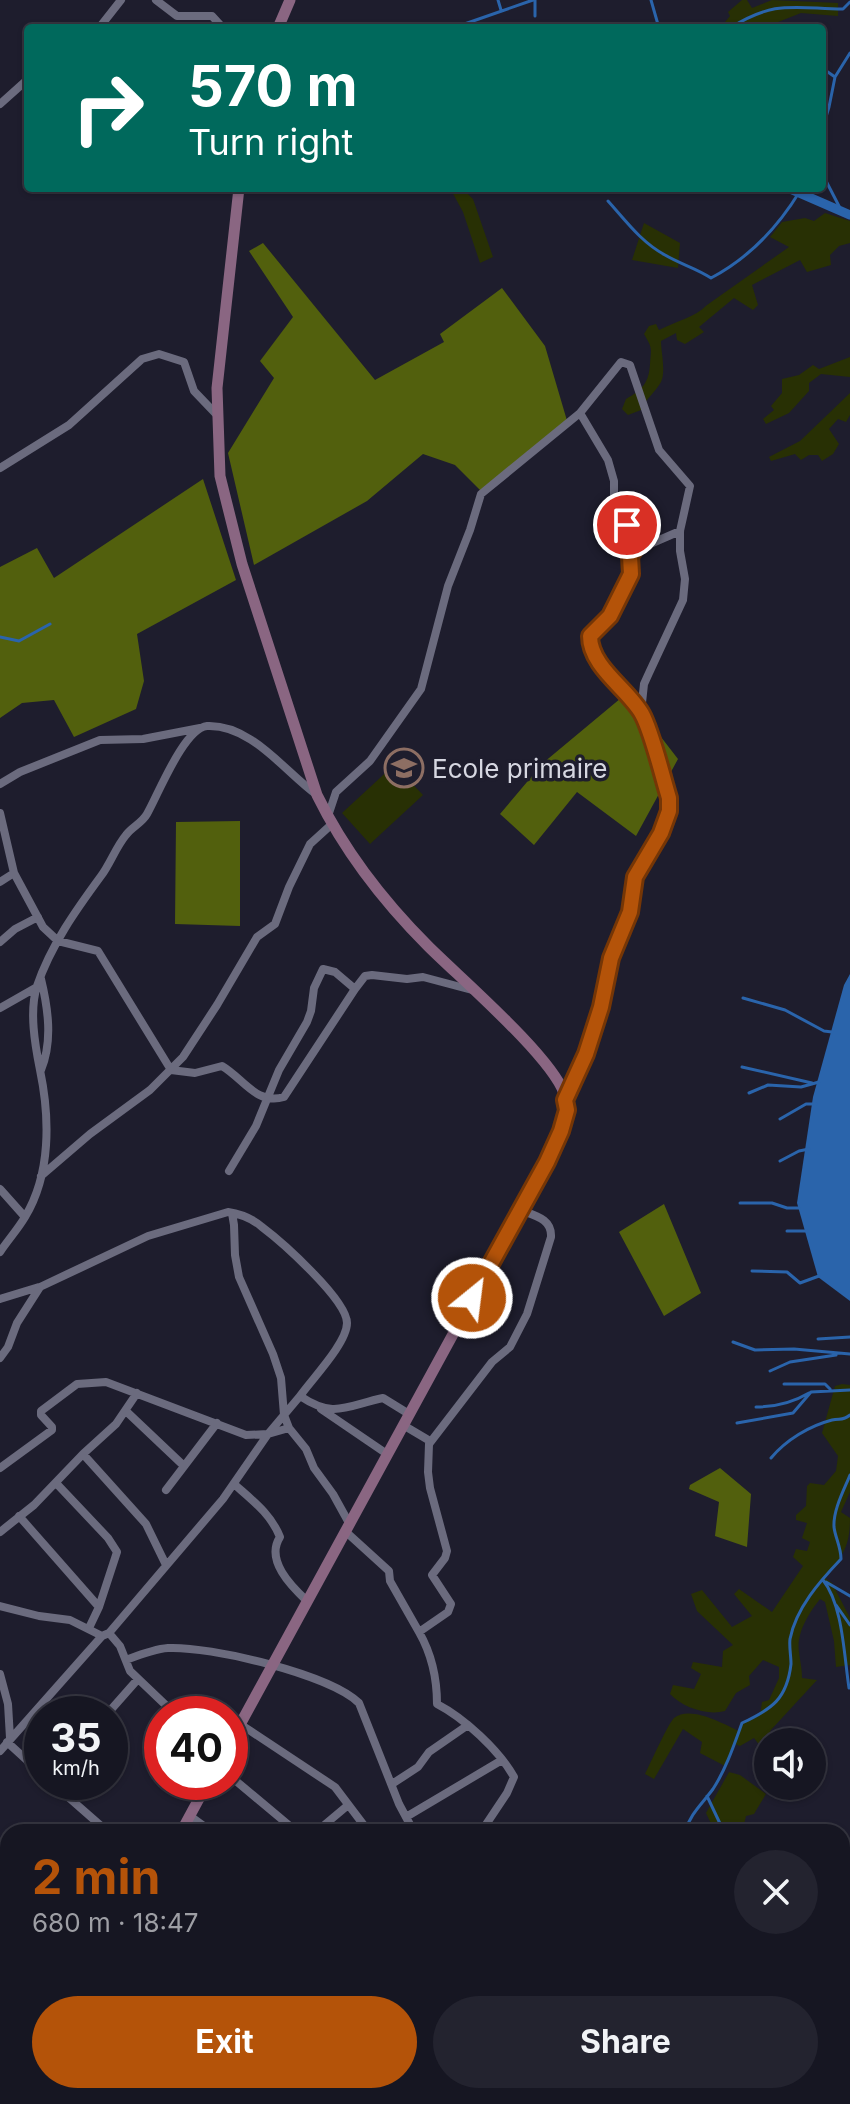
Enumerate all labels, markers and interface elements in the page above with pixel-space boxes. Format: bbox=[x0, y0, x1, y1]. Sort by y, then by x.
text: 570 m bbox=[188, 52, 358, 120]
icon: right bbox=[56, 56, 160, 160]
text: Turn right bbox=[188, 120, 353, 164]
pin bbox=[593, 491, 661, 559]
icon: arrive bbox=[605, 503, 649, 547]
school or university icon: Ecole primaire bbox=[383, 747, 425, 789]
place label: Ecole primaire bbox=[432, 753, 607, 784]
position arrow bbox=[430, 1256, 514, 1340]
speed limit sign: 40 bbox=[144, 1696, 248, 1800]
text: 35 bbox=[50, 1713, 102, 1762]
map controls bbox=[754, 1728, 826, 1800]
button: sound bbox=[754, 1728, 826, 1800]
text: km/h bbox=[52, 1756, 100, 1780]
text: 2 min bbox=[32, 1847, 160, 1906]
button: close bbox=[734, 1850, 818, 1934]
text: 680 m · 18:47 bbox=[32, 1907, 198, 1938]
button: Exit bbox=[32, 1996, 417, 2088]
button: Share bbox=[433, 1996, 818, 2088]

